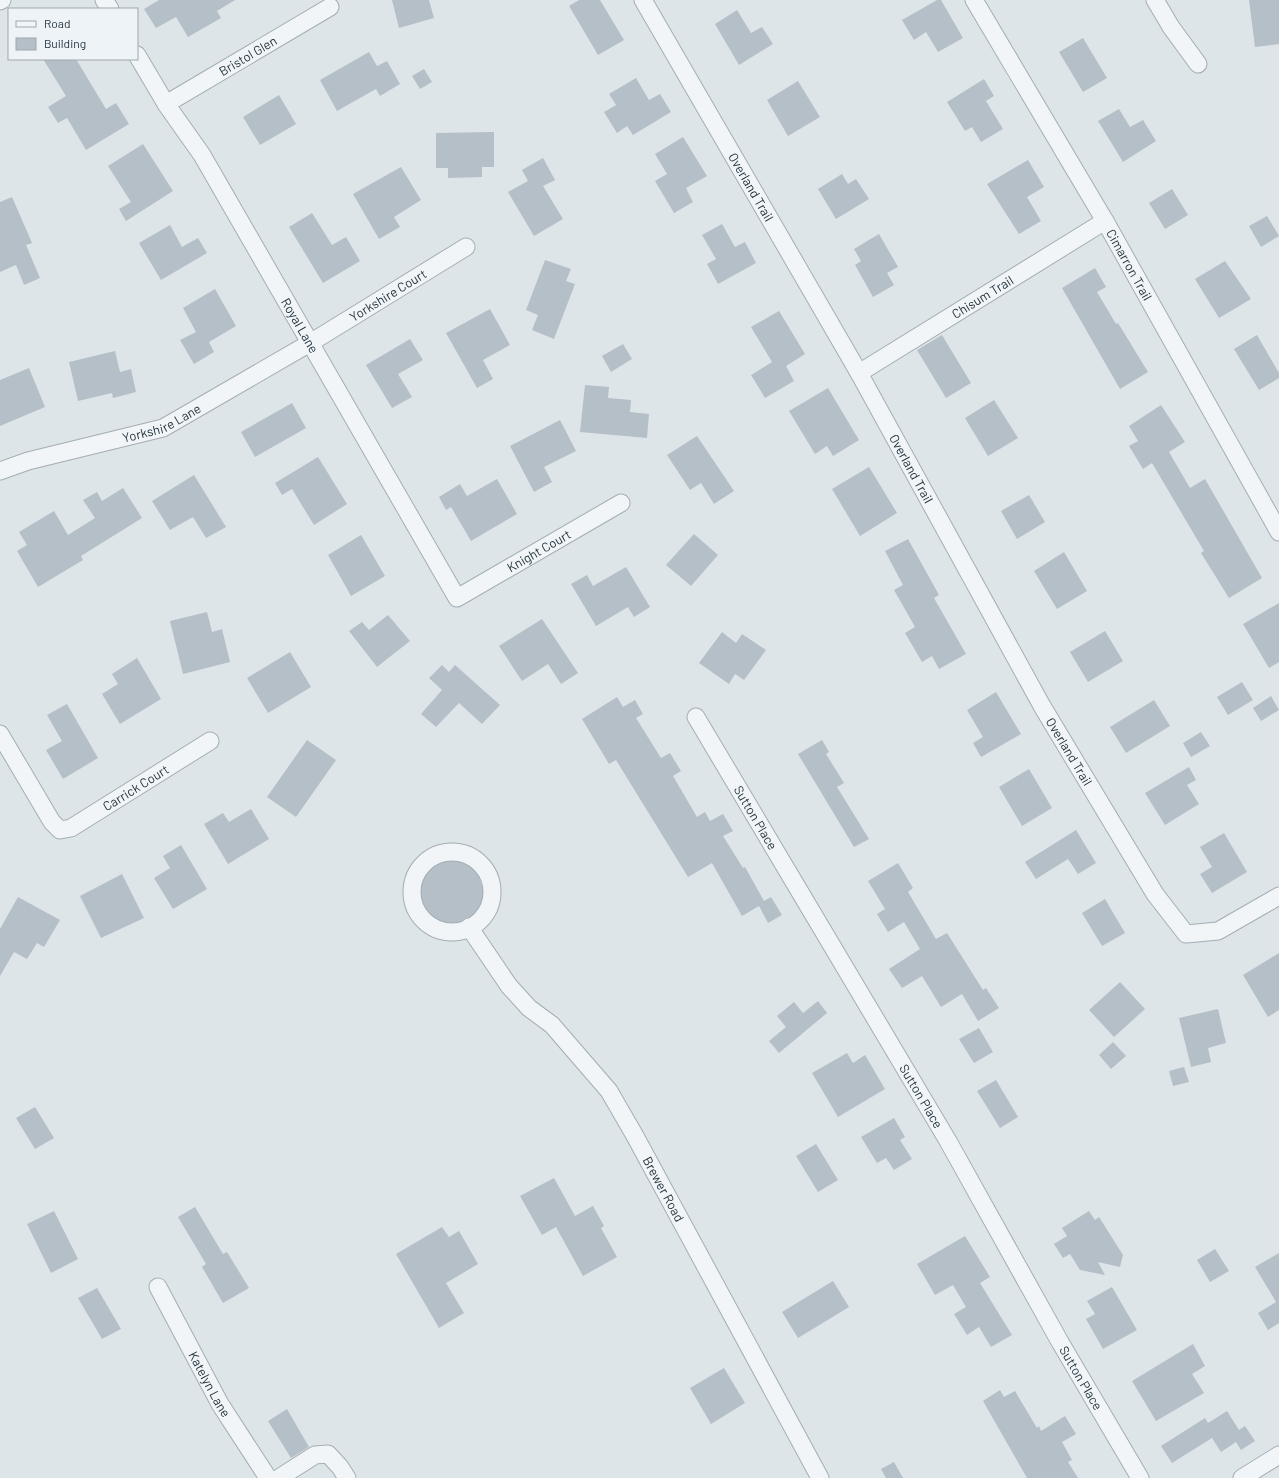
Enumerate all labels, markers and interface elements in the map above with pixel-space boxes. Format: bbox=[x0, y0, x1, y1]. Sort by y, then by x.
legend bbox=[8, 8, 138, 60]
text: Road bbox=[44, 16, 71, 30]
street label: Bristol Glen bbox=[216, 32, 280, 79]
text: Building bbox=[44, 36, 86, 50]
street label: Overland Trail bbox=[725, 150, 777, 224]
street label: Cimarron Trail bbox=[1103, 226, 1156, 303]
street label: Yorkshire Court bbox=[347, 265, 429, 325]
street label: Chisum Trail bbox=[949, 272, 1016, 322]
street label: Royal Lane bbox=[278, 295, 322, 356]
street label: Yorkshire Lane bbox=[121, 400, 204, 446]
street label: Overland Trail bbox=[886, 431, 937, 506]
street label: Knight Court bbox=[504, 526, 574, 575]
street label: Overland Trail bbox=[1043, 715, 1096, 788]
street label: Carrick Court bbox=[100, 761, 172, 814]
street label: Sutton Place bbox=[731, 783, 781, 852]
street label: Sutton Place bbox=[896, 1061, 947, 1131]
street label: Brewer Road bbox=[640, 1154, 688, 1224]
street label: Sutton Place bbox=[1056, 1343, 1106, 1413]
street label: Katelyn Lane bbox=[185, 1348, 234, 1420]

